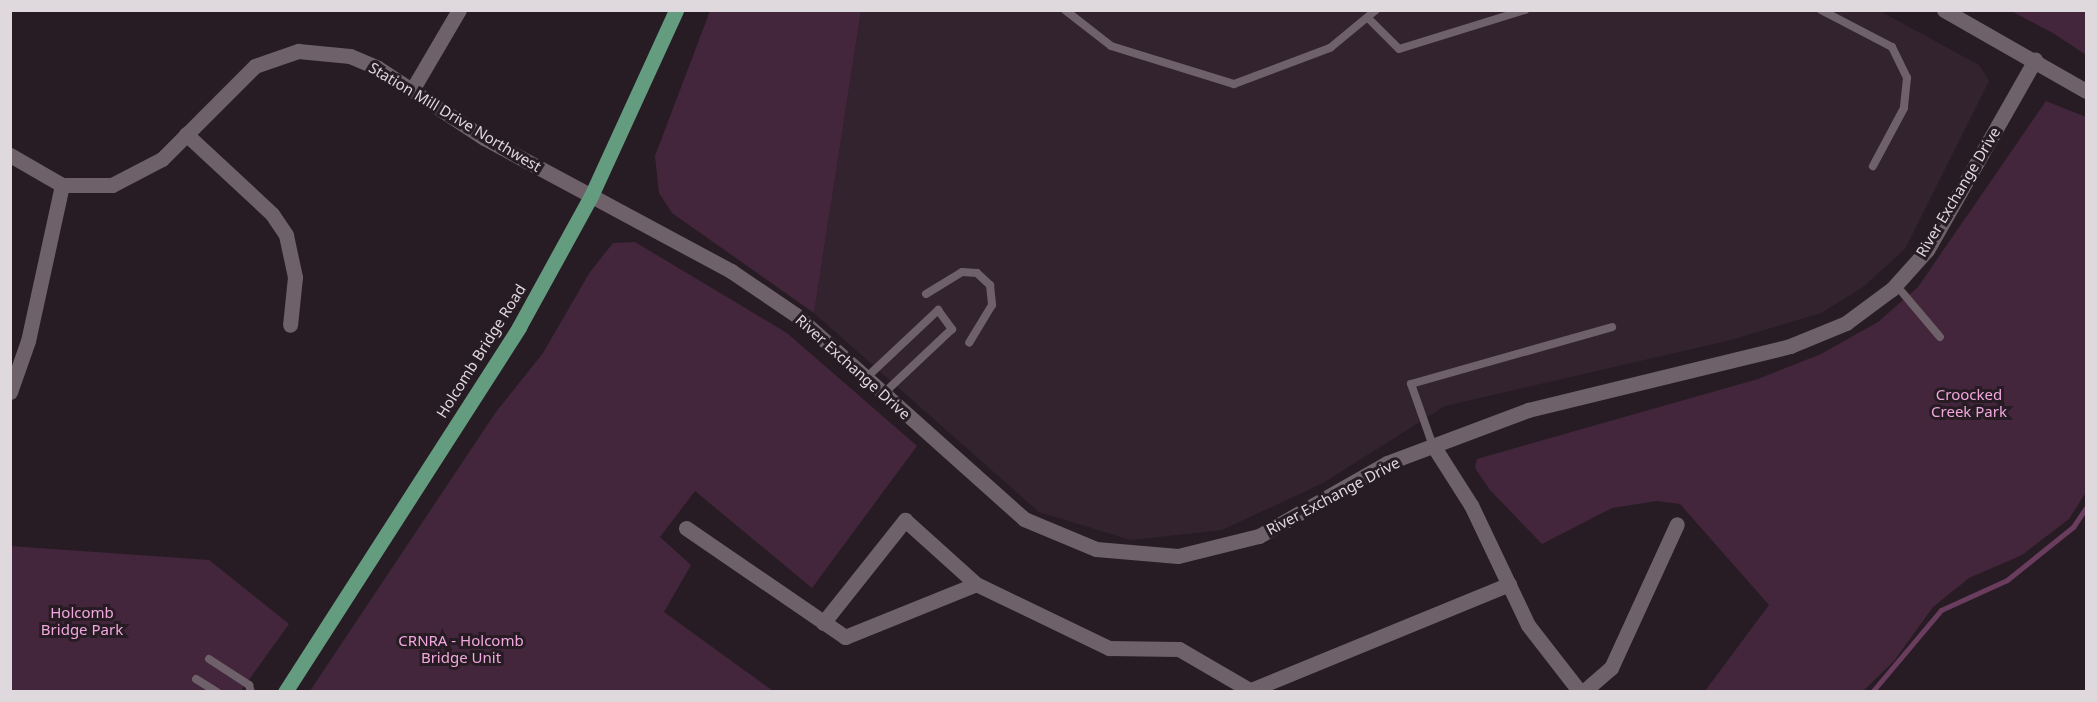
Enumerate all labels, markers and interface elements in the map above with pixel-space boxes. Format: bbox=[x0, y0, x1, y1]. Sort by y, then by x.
street label: Station Mill Drive Northwest bbox=[366, 58, 544, 176]
street label: River Exchange Drive bbox=[1912, 124, 2004, 260]
street label: Holcomb Bridge Road bbox=[433, 281, 529, 421]
street label: River Exchange Drive bbox=[792, 311, 914, 423]
park label: Croocked Creek Park bbox=[1931, 385, 2007, 420]
street label: River Exchange Drive bbox=[1263, 453, 1403, 539]
park label: Holcomb Bridge Park bbox=[41, 603, 123, 638]
park label: CRNRA - Holcomb Bridge Unit bbox=[398, 631, 524, 666]

